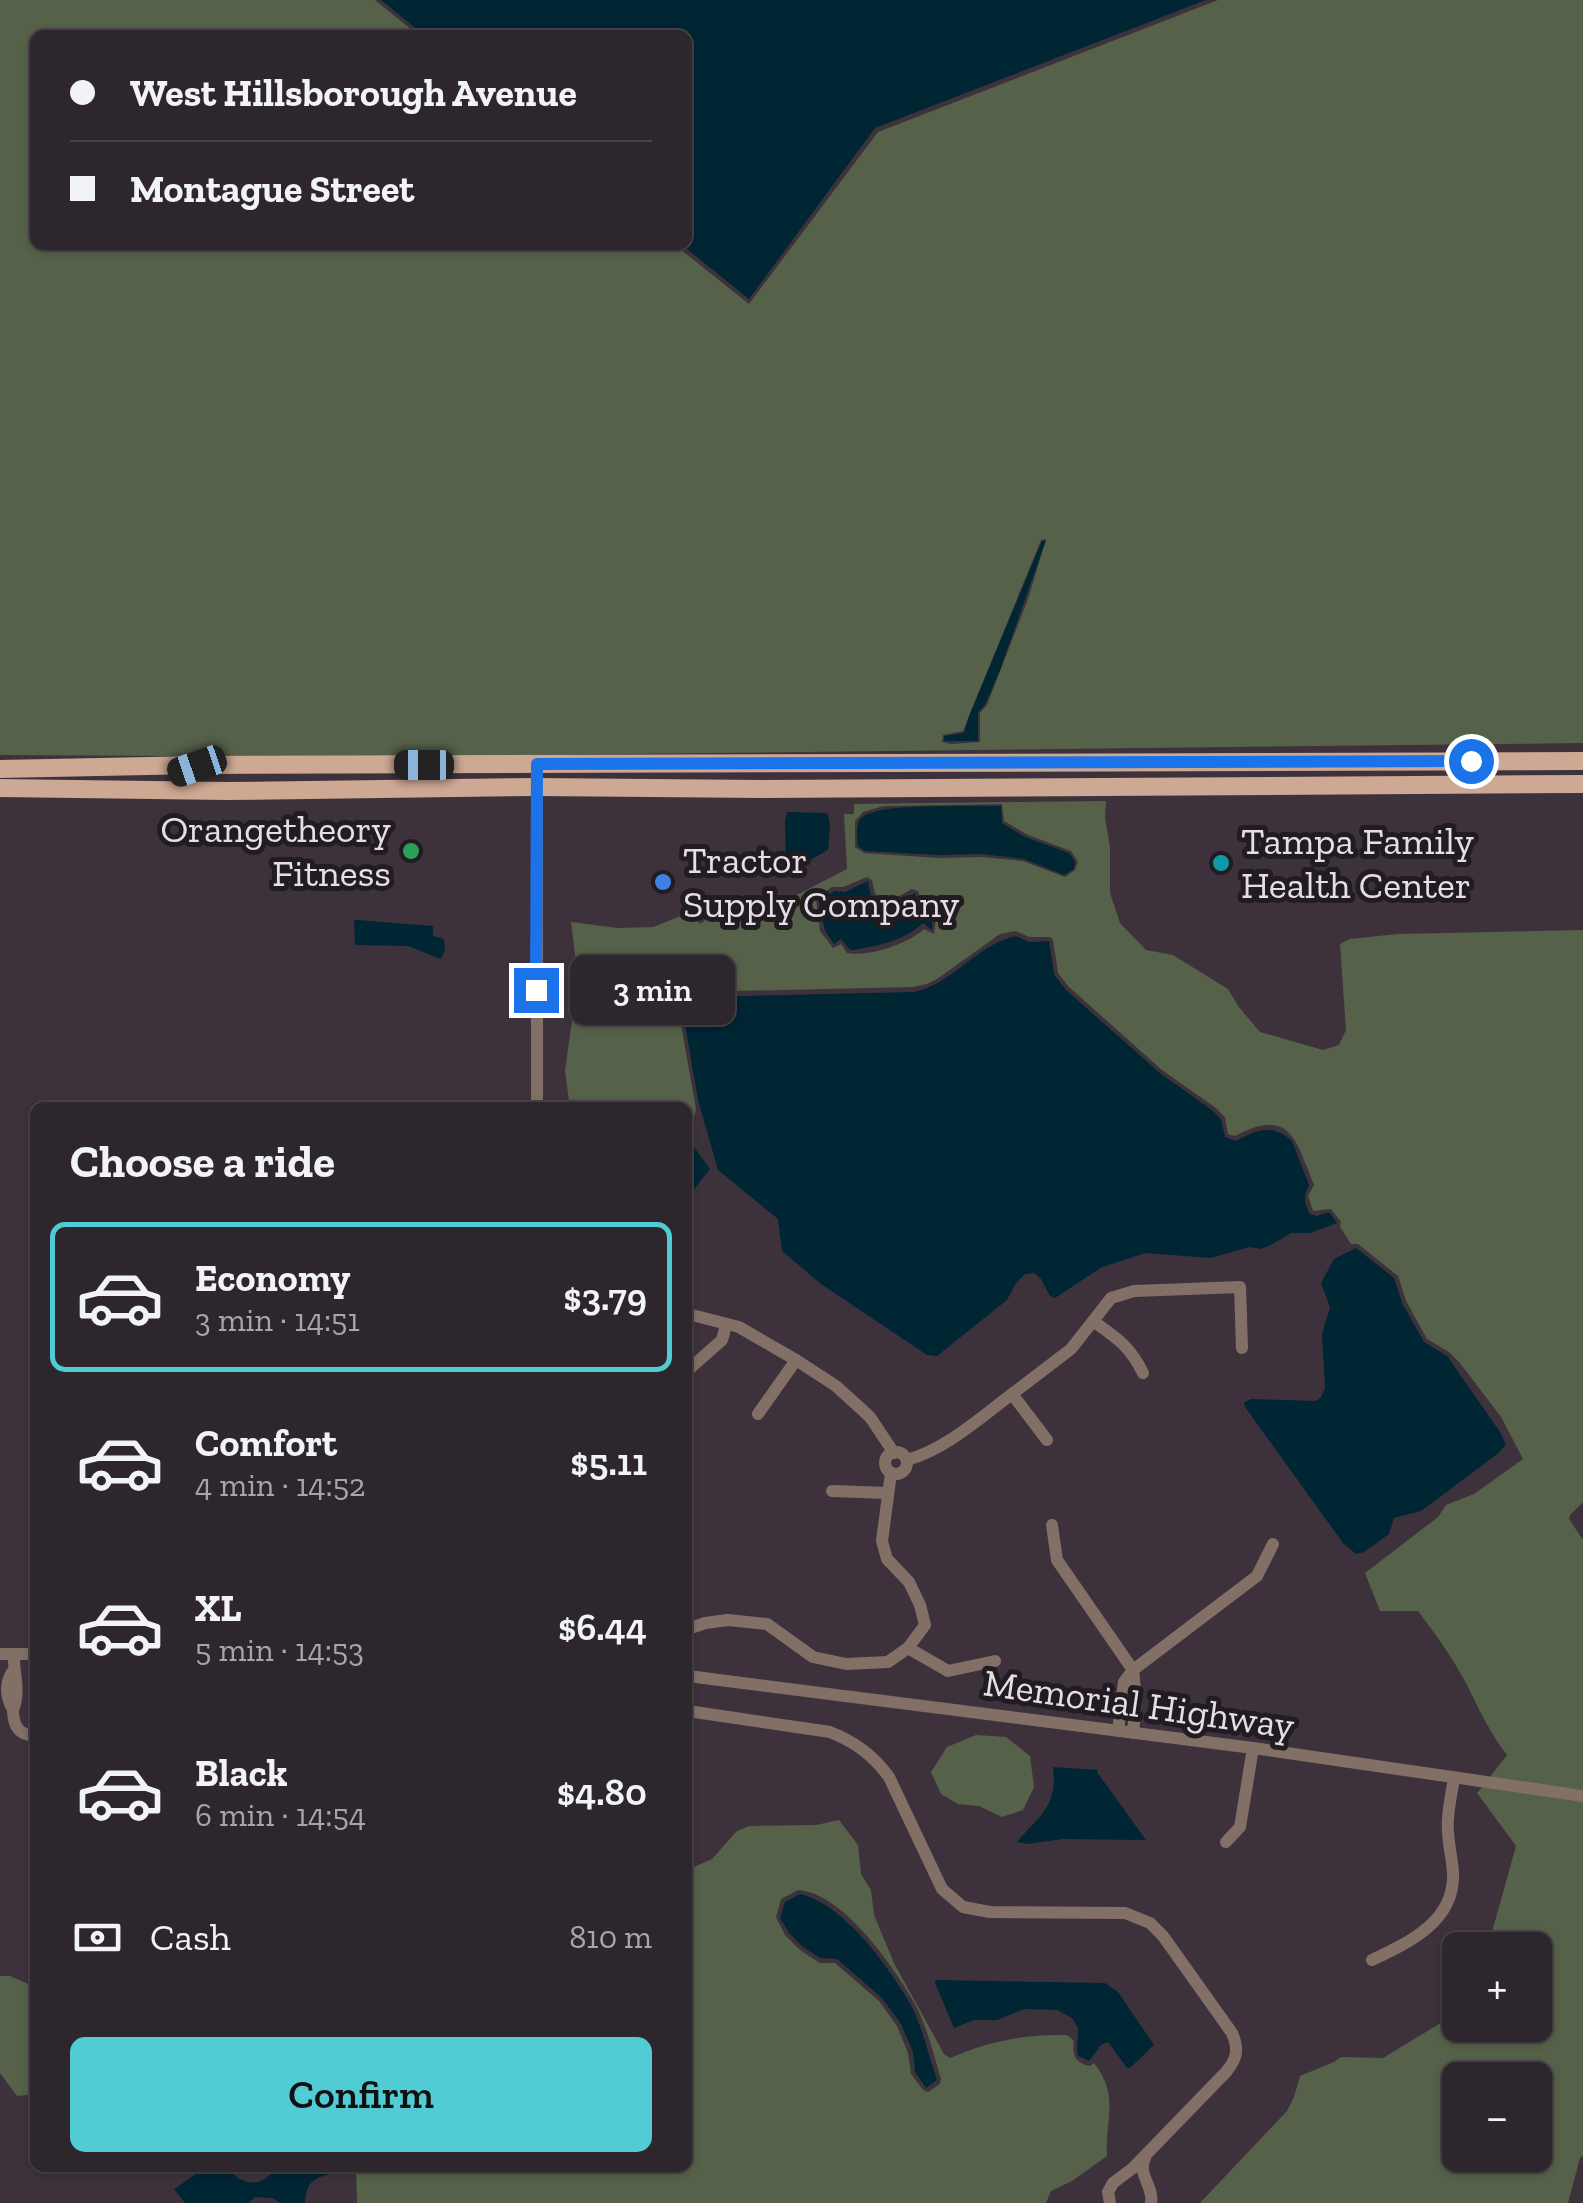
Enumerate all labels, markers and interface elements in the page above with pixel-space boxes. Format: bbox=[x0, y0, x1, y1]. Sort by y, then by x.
text: West Hillsborough Avenue bbox=[130, 70, 577, 116]
text: Montague Street bbox=[130, 166, 414, 212]
route start bbox=[1449, 739, 1494, 784]
car bbox=[164, 742, 230, 790]
car bbox=[394, 750, 454, 780]
place label: Orangetheory Fitness bbox=[160, 806, 392, 896]
place label: Tampa Family Health Center bbox=[1241, 818, 1475, 908]
place label: Tractor Supply Company bbox=[683, 837, 960, 927]
marker: Orangetheory Fitness bbox=[400, 840, 422, 862]
marker: Tampa Family Health Center bbox=[1210, 852, 1232, 874]
marker: Tractor Supply Company bbox=[652, 871, 674, 893]
callout: 3 min bbox=[571, 955, 736, 1025]
route end bbox=[514, 968, 559, 1013]
text: 3 min bbox=[613, 971, 692, 1009]
text: Choose a ride bbox=[70, 1135, 335, 1189]
icon: car bbox=[75, 1252, 165, 1342]
text: Economy bbox=[195, 1255, 350, 1301]
text: $3.79 bbox=[563, 1274, 647, 1320]
text: 3 min · 14:51 bbox=[195, 1301, 360, 1339]
icon: car bbox=[75, 1417, 165, 1507]
text: Comfort bbox=[195, 1420, 337, 1466]
text: $5.11 bbox=[570, 1439, 647, 1485]
text: 4 min · 14:52 bbox=[195, 1466, 366, 1504]
icon: car bbox=[75, 1582, 165, 1672]
text: XL bbox=[195, 1585, 242, 1631]
text: $6.44 bbox=[558, 1604, 647, 1650]
text: 5 min · 14:53 bbox=[195, 1631, 364, 1669]
street label: Memorial Highway bbox=[981, 1659, 1298, 1749]
icon: car bbox=[75, 1747, 165, 1837]
text: Black bbox=[195, 1750, 288, 1796]
text: $4.80 bbox=[557, 1769, 647, 1815]
text: 6 min · 14:54 bbox=[195, 1796, 366, 1834]
icon: cash bbox=[70, 1910, 125, 1965]
text: Cash bbox=[150, 1914, 231, 1960]
text: 810 m bbox=[569, 1918, 652, 1956]
map controls bbox=[1442, 1932, 1552, 2172]
button: + bbox=[1442, 1932, 1552, 2042]
button: Confirm bbox=[70, 2037, 652, 2152]
button: − bbox=[1442, 2062, 1552, 2172]

